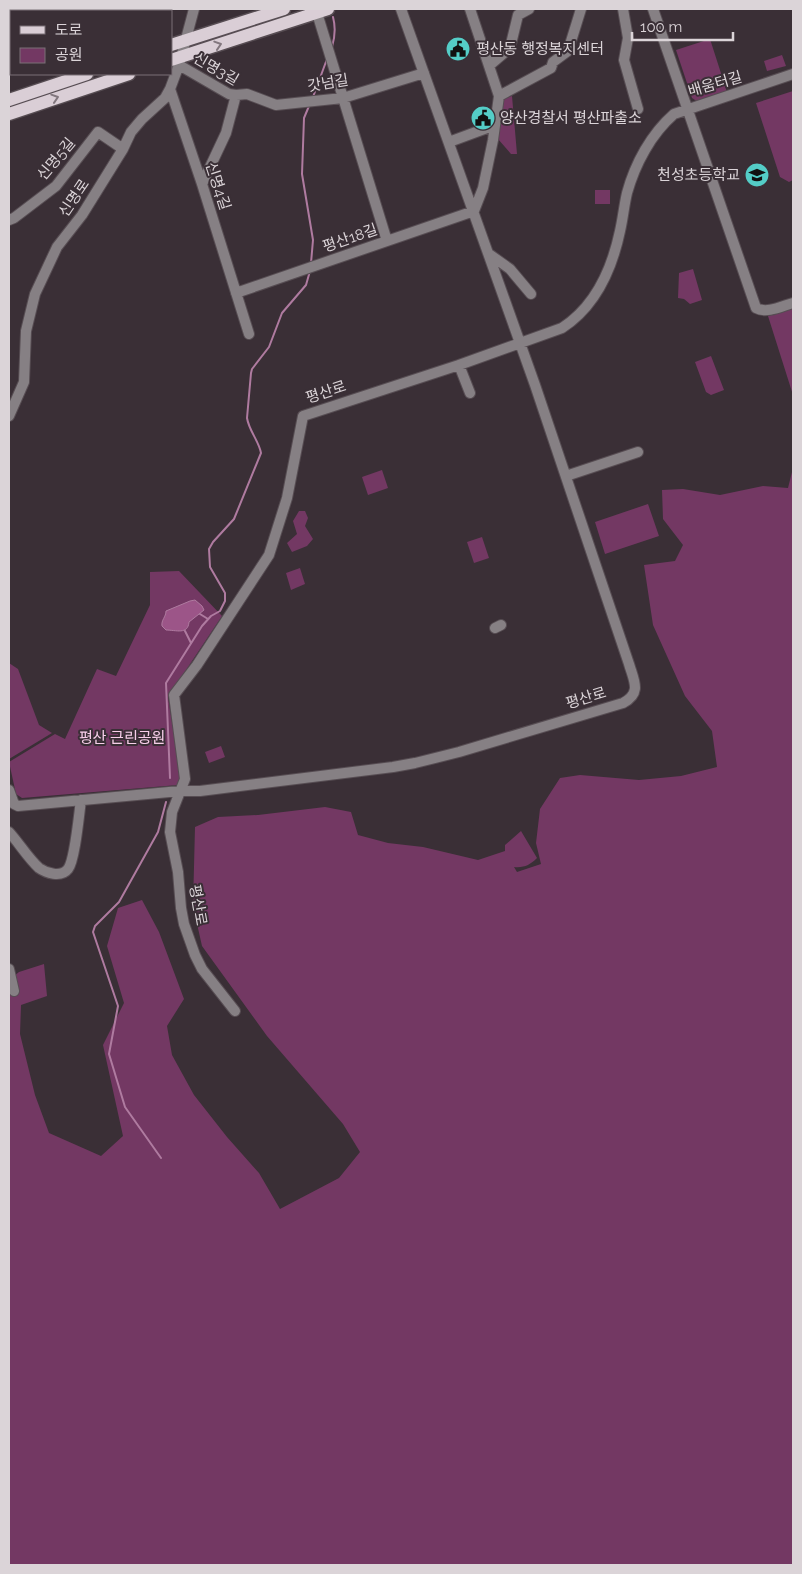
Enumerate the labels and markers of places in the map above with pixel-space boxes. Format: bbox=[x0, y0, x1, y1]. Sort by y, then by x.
public building icon: 평산동 행정복지센터 bbox=[445, 36, 471, 62]
place label: 평산동 행정복지센터 bbox=[476, 40, 604, 58]
public building icon: 양산경찰서 평산파출소 bbox=[470, 105, 496, 131]
place label: 양산경찰서 평산파출소 bbox=[500, 109, 642, 127]
school or university icon: 천성초등학교 bbox=[744, 162, 770, 188]
place label: 천성초등학교 bbox=[657, 166, 740, 184]

